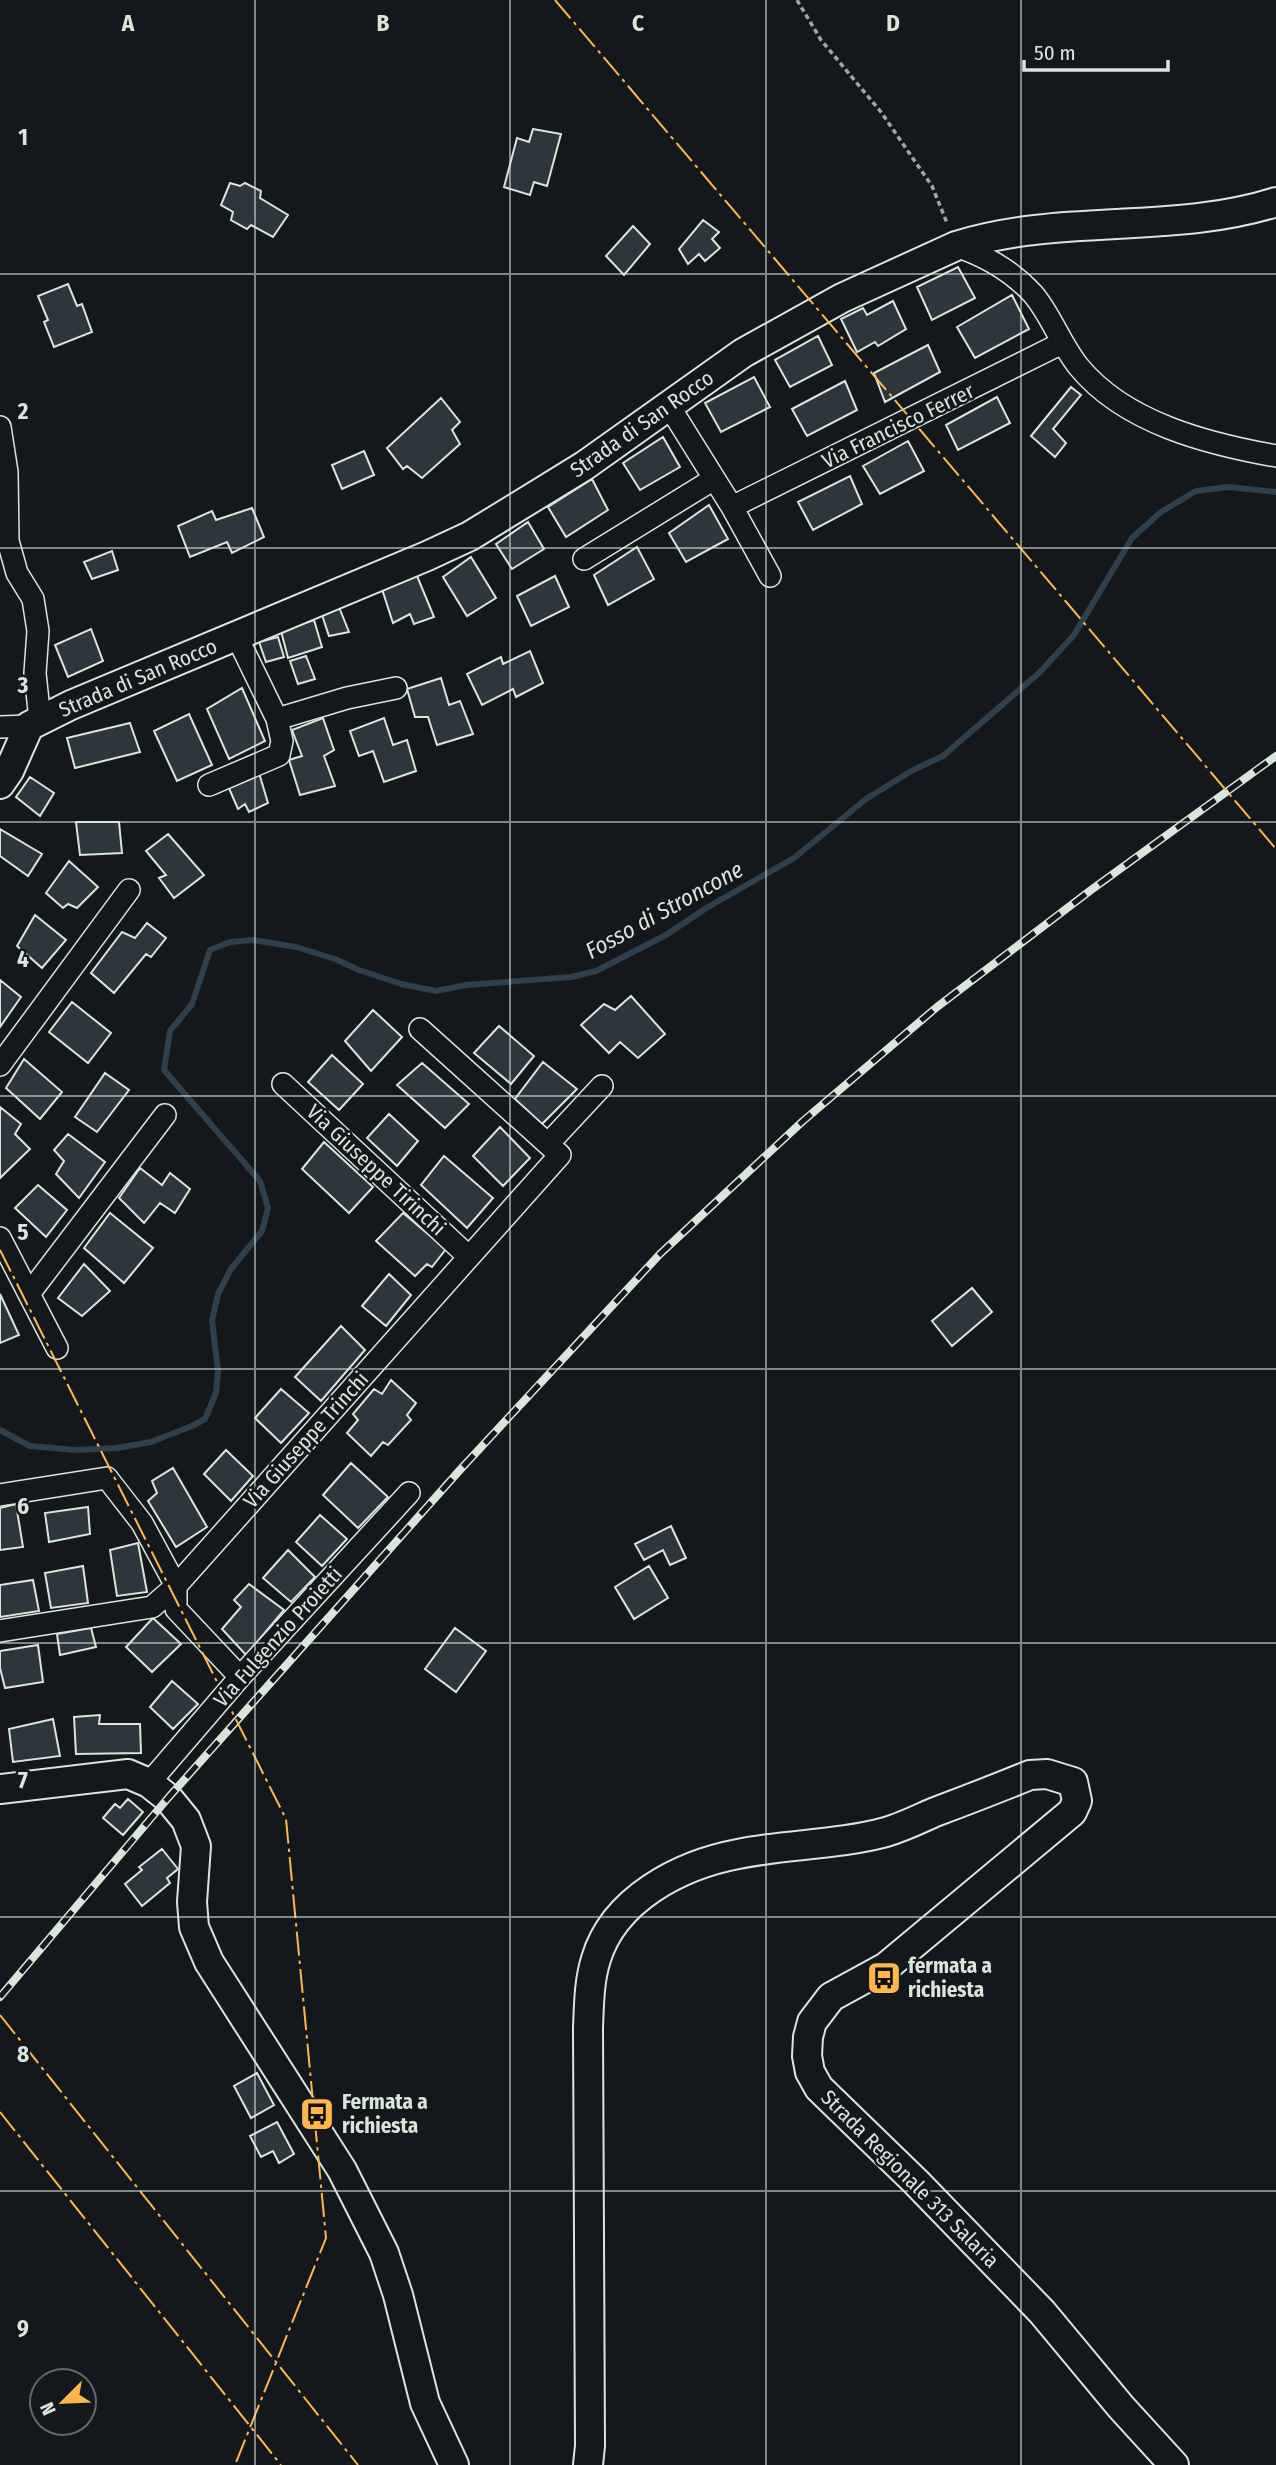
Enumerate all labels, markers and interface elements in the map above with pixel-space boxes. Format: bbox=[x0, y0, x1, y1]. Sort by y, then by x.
text: A bbox=[121, 9, 135, 37]
text: B bbox=[377, 9, 390, 37]
text: C bbox=[632, 9, 644, 37]
text: D bbox=[886, 9, 900, 37]
scale bar bbox=[1024, 28, 1168, 72]
text: 50 m bbox=[1034, 40, 1076, 66]
text: 1 bbox=[18, 123, 28, 151]
street label: Strada di San Rocco bbox=[565, 365, 719, 483]
street label: Via Francisco Ferrer bbox=[818, 378, 979, 474]
text: 2 bbox=[17, 397, 29, 425]
street label: Strada di San Rocco bbox=[55, 633, 221, 723]
text: 3 bbox=[17, 671, 29, 699]
water label: Fosso di Stroncone bbox=[580, 855, 748, 965]
text: 4 bbox=[17, 945, 29, 973]
street label: Via Giuseppe Tirinchi bbox=[301, 1099, 451, 1241]
text: 5 bbox=[17, 1218, 29, 1246]
street label: Via Giuseppe Trinchi bbox=[238, 1366, 374, 1514]
text: 6 bbox=[17, 1492, 29, 1520]
street label: Via Fulgenzio Proietti bbox=[208, 1562, 348, 1712]
text: 7 bbox=[18, 1766, 28, 1794]
place label: fermata a richiesta bbox=[908, 1953, 992, 2003]
bus stop icon: fermata a richiesta bbox=[865, 1959, 903, 1997]
text: 8 bbox=[17, 2040, 29, 2068]
street label: Strada Regionale 313 Salaria bbox=[816, 2085, 1004, 2273]
place label: Fermata a richiesta bbox=[342, 2089, 428, 2139]
bus stop icon: Fermata a richiesta bbox=[298, 2095, 336, 2133]
text: 9 bbox=[17, 2314, 29, 2342]
north arrow bbox=[28, 2367, 98, 2437]
text: N bbox=[35, 2399, 61, 2419]

